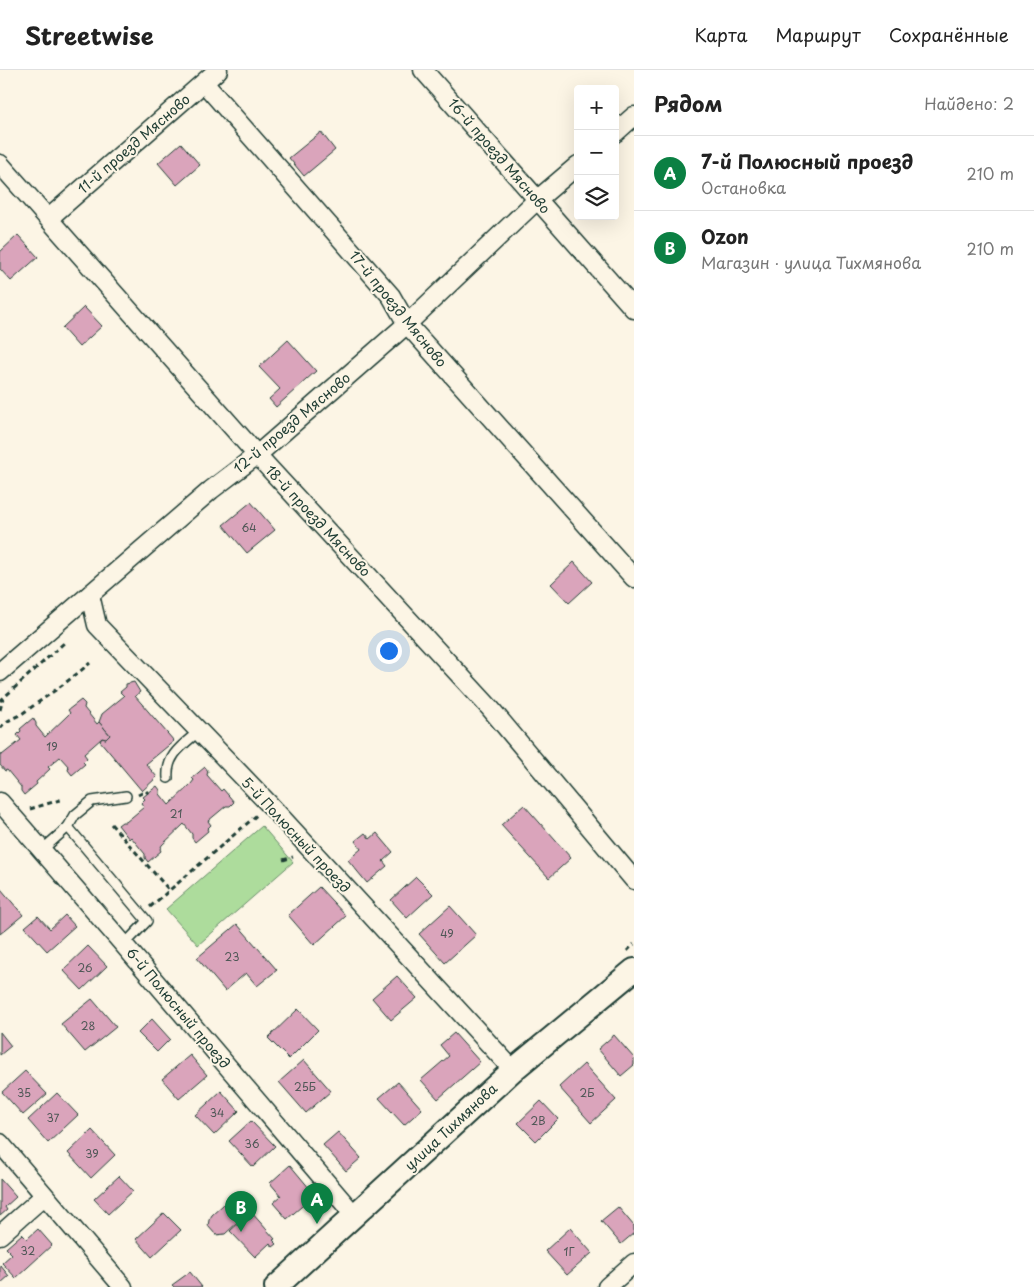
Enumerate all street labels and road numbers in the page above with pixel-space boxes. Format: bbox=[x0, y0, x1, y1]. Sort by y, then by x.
street label: 11-й проезд Мясново bbox=[73, 89, 195, 198]
street label: 16-й проезд Мясново bbox=[443, 93, 556, 218]
street label: 17-й проезд Мясново bbox=[345, 246, 452, 372]
street label: 12-й проезд Мясново bbox=[229, 367, 355, 478]
street label: 18-й проезд Мясново bbox=[261, 460, 376, 581]
street label: 5-й Полюсный проезд bbox=[237, 772, 356, 897]
street label: 6-й Полюсный проезд bbox=[121, 943, 235, 1073]
street label: улица Тихмянова bbox=[400, 1078, 502, 1175]

